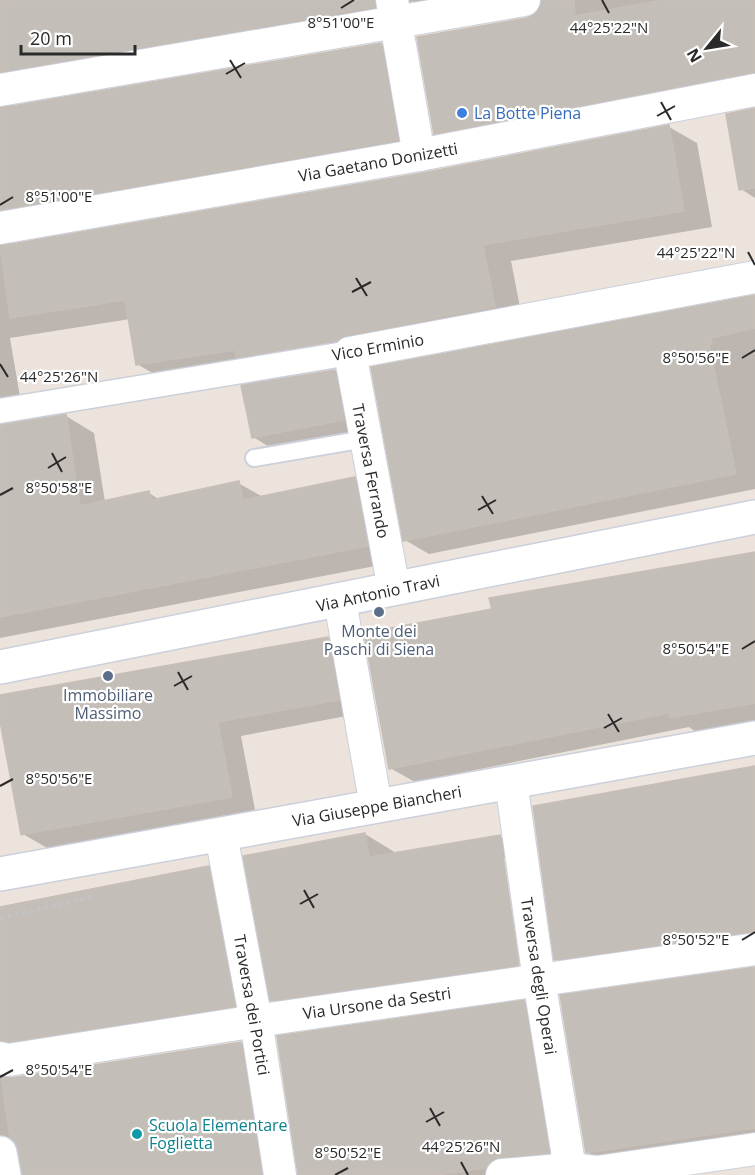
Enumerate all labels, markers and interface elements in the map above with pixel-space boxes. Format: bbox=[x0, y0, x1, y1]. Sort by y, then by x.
text: 8°51'00"E bbox=[308, 12, 374, 32]
text: 44°25'22"N bbox=[570, 17, 648, 37]
scale bar bbox=[21, 18, 135, 56]
north arrow bbox=[677, 18, 737, 78]
text: 20 m bbox=[30, 26, 72, 50]
text: N bbox=[681, 44, 707, 67]
place label: La Botte Piena bbox=[474, 102, 581, 124]
marker: La Botte Piena bbox=[455, 106, 469, 120]
street label: Via Gaetano Donizetti bbox=[297, 137, 459, 187]
text: 8°51'00"E bbox=[26, 186, 92, 206]
text: 44°25'22"N bbox=[657, 242, 735, 262]
street label: Vico Erminio bbox=[330, 328, 426, 366]
text: 8°50'56"E bbox=[663, 347, 729, 367]
text: 44°25'26"N bbox=[20, 366, 98, 386]
street label: Traversa Ferrando bbox=[347, 402, 395, 540]
text: 8°50'58"E bbox=[26, 477, 92, 497]
street label: Via Antonio Travi bbox=[314, 569, 442, 617]
marker: Monte dei Paschi di Siena bbox=[372, 605, 386, 619]
place label: Monte dei Paschi di Siena bbox=[324, 620, 434, 660]
text: 8°50'54"E bbox=[663, 638, 729, 658]
marker: Immobiliare Massimo bbox=[101, 669, 115, 683]
place label: Immobiliare Massimo bbox=[63, 684, 153, 724]
text: 8°50'56"E bbox=[26, 768, 92, 788]
street label: Via Giuseppe Biancheri bbox=[291, 780, 463, 832]
street label: Traversa degli Operai bbox=[516, 896, 562, 1056]
text: 8°50'52"E bbox=[663, 929, 729, 949]
street label: Traversa dei Portici bbox=[229, 933, 275, 1077]
street label: Via Ursone da Sestri bbox=[301, 982, 453, 1024]
text: 8°50'54"E bbox=[26, 1059, 92, 1079]
place label: Scuola Elementare Foglietta bbox=[149, 1114, 288, 1154]
marker: Scuola Elementare Foglietta bbox=[130, 1127, 144, 1141]
text: 44°25'26"N bbox=[422, 1136, 500, 1156]
text: 8°50'52"E bbox=[315, 1142, 381, 1162]

